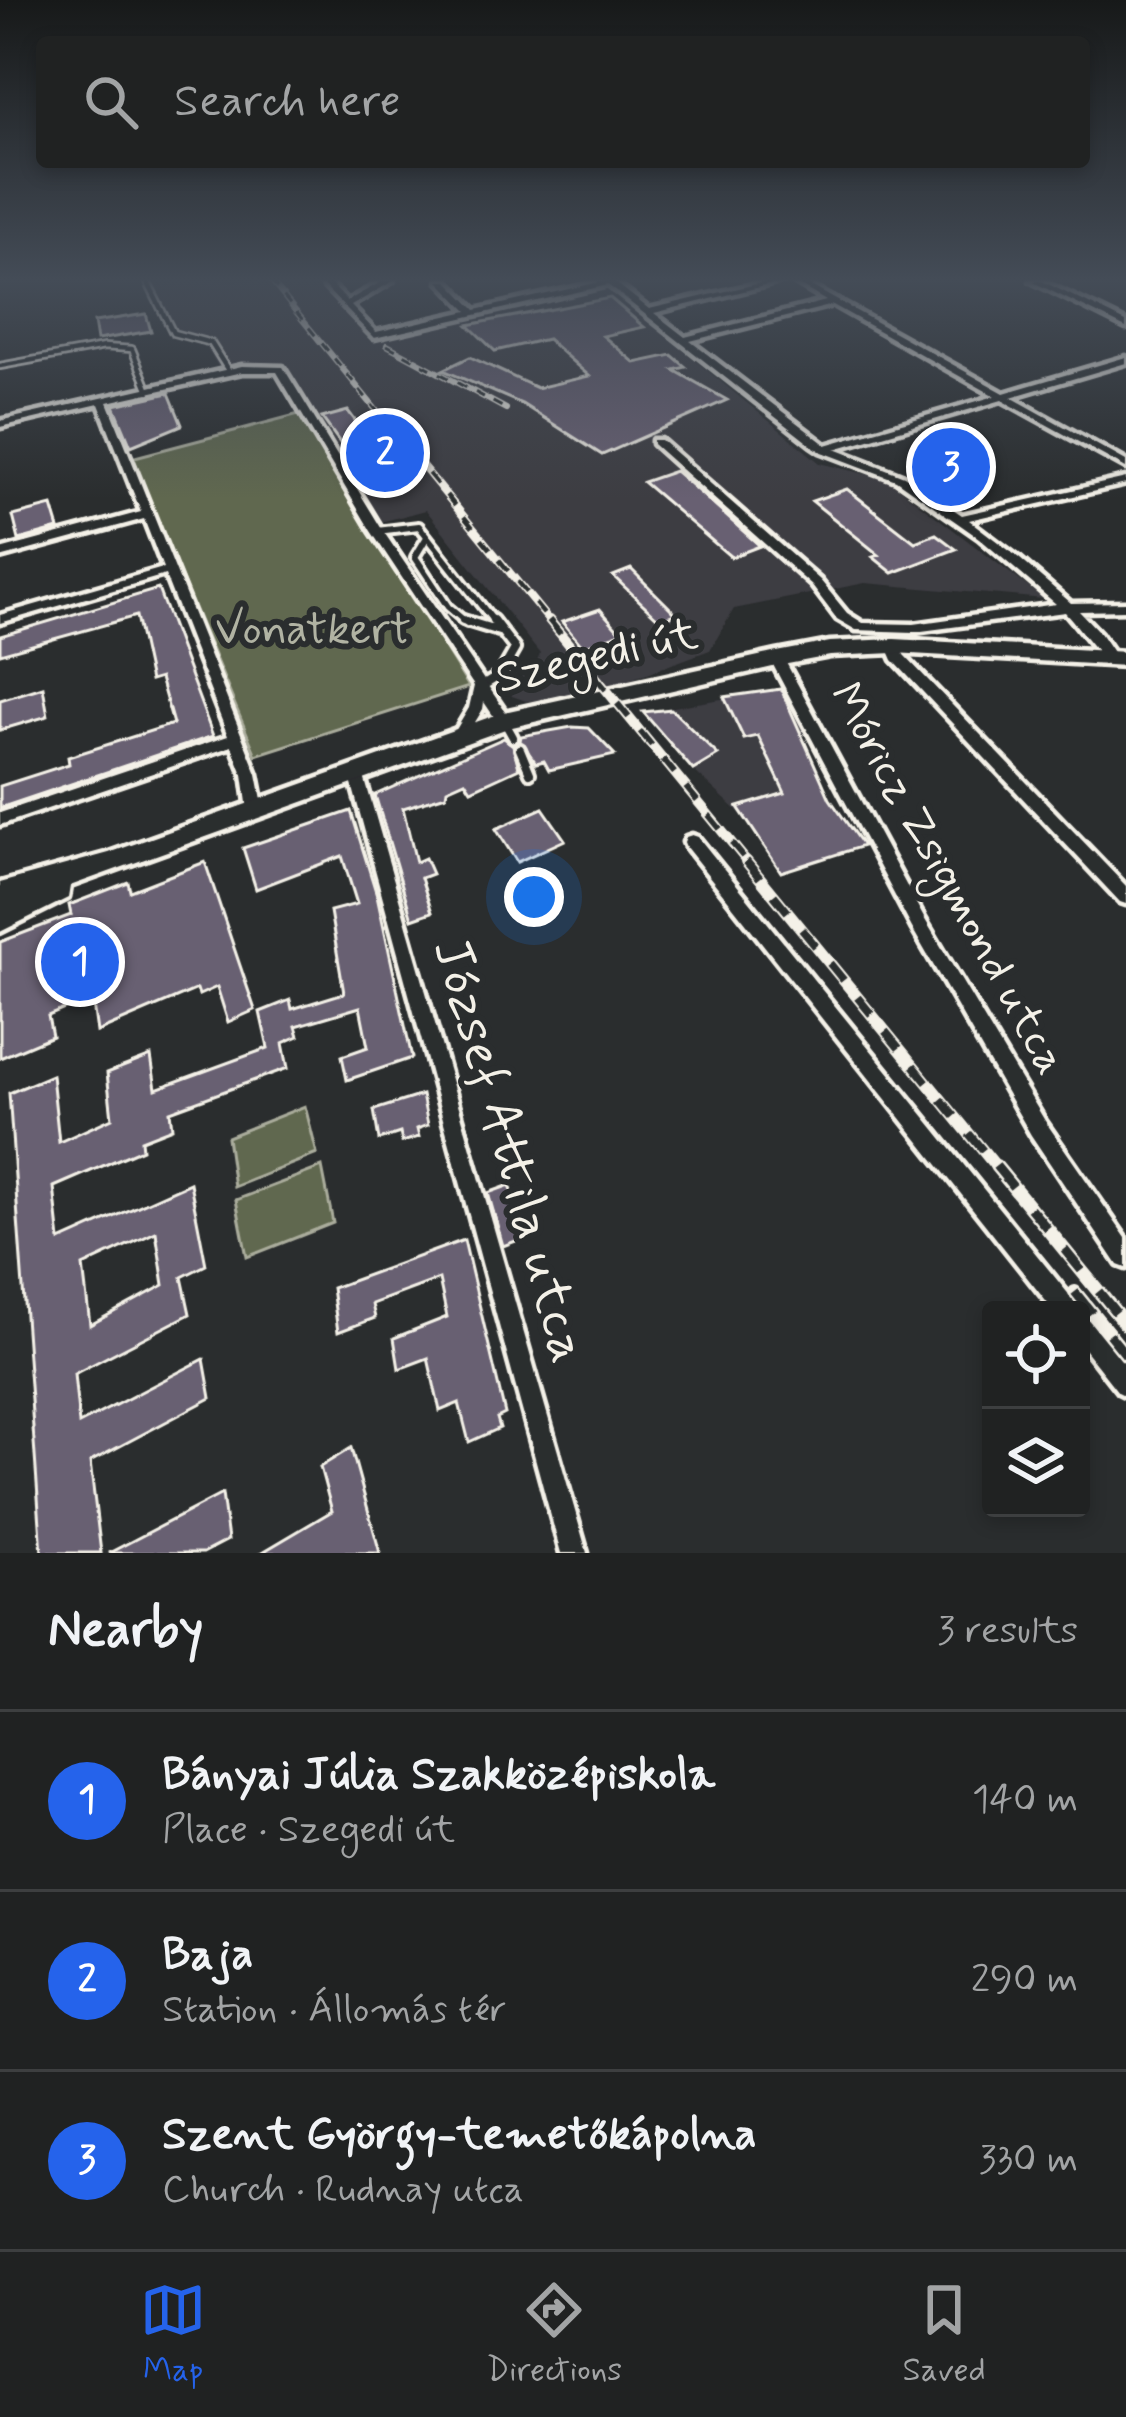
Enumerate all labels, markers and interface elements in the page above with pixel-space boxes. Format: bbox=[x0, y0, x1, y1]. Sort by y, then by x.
search box bbox=[36, 36, 1090, 168]
icon: search bbox=[78, 69, 144, 135]
text: Search here bbox=[174, 73, 401, 132]
pin: 2 bbox=[346, 408, 424, 498]
pin: 3 bbox=[912, 422, 990, 512]
park label: Vonatkert bbox=[215, 601, 411, 660]
street label: Szegedi út bbox=[491, 605, 704, 713]
street label: Móricz Zsigmond utca bbox=[811, 672, 1079, 1087]
your location bbox=[504, 867, 564, 927]
pin: 1 bbox=[41, 917, 119, 1007]
street label: József Attila utca bbox=[414, 931, 602, 1371]
map controls bbox=[982, 1301, 1090, 1517]
button: locate bbox=[982, 1301, 1090, 1409]
button: layers bbox=[982, 1409, 1090, 1517]
text: Nearby bbox=[48, 1598, 203, 1664]
text: 3 results bbox=[937, 1606, 1078, 1657]
text: Bányai Júlia Szakközépiskola bbox=[162, 1746, 715, 1805]
text: 1 bbox=[78, 1775, 96, 1826]
text: 140 m bbox=[972, 1775, 1078, 1826]
text: Place · Szegedi út bbox=[162, 1805, 455, 1856]
text: Baja bbox=[162, 1926, 253, 1985]
text: 2 bbox=[77, 1955, 97, 2006]
text: 290 m bbox=[971, 1955, 1078, 2006]
text: Station · Állomás tér bbox=[162, 1985, 506, 2036]
text: Szent György-temetőkápolna bbox=[162, 2106, 757, 2165]
text: 3 bbox=[78, 2135, 96, 2186]
text: 330 m bbox=[979, 2135, 1078, 2186]
text: Church · Rudnay utca bbox=[162, 2165, 524, 2216]
tab: Map bbox=[140, 2277, 206, 2393]
tab: Directions bbox=[486, 2277, 622, 2393]
tab: Saved bbox=[902, 2277, 986, 2393]

